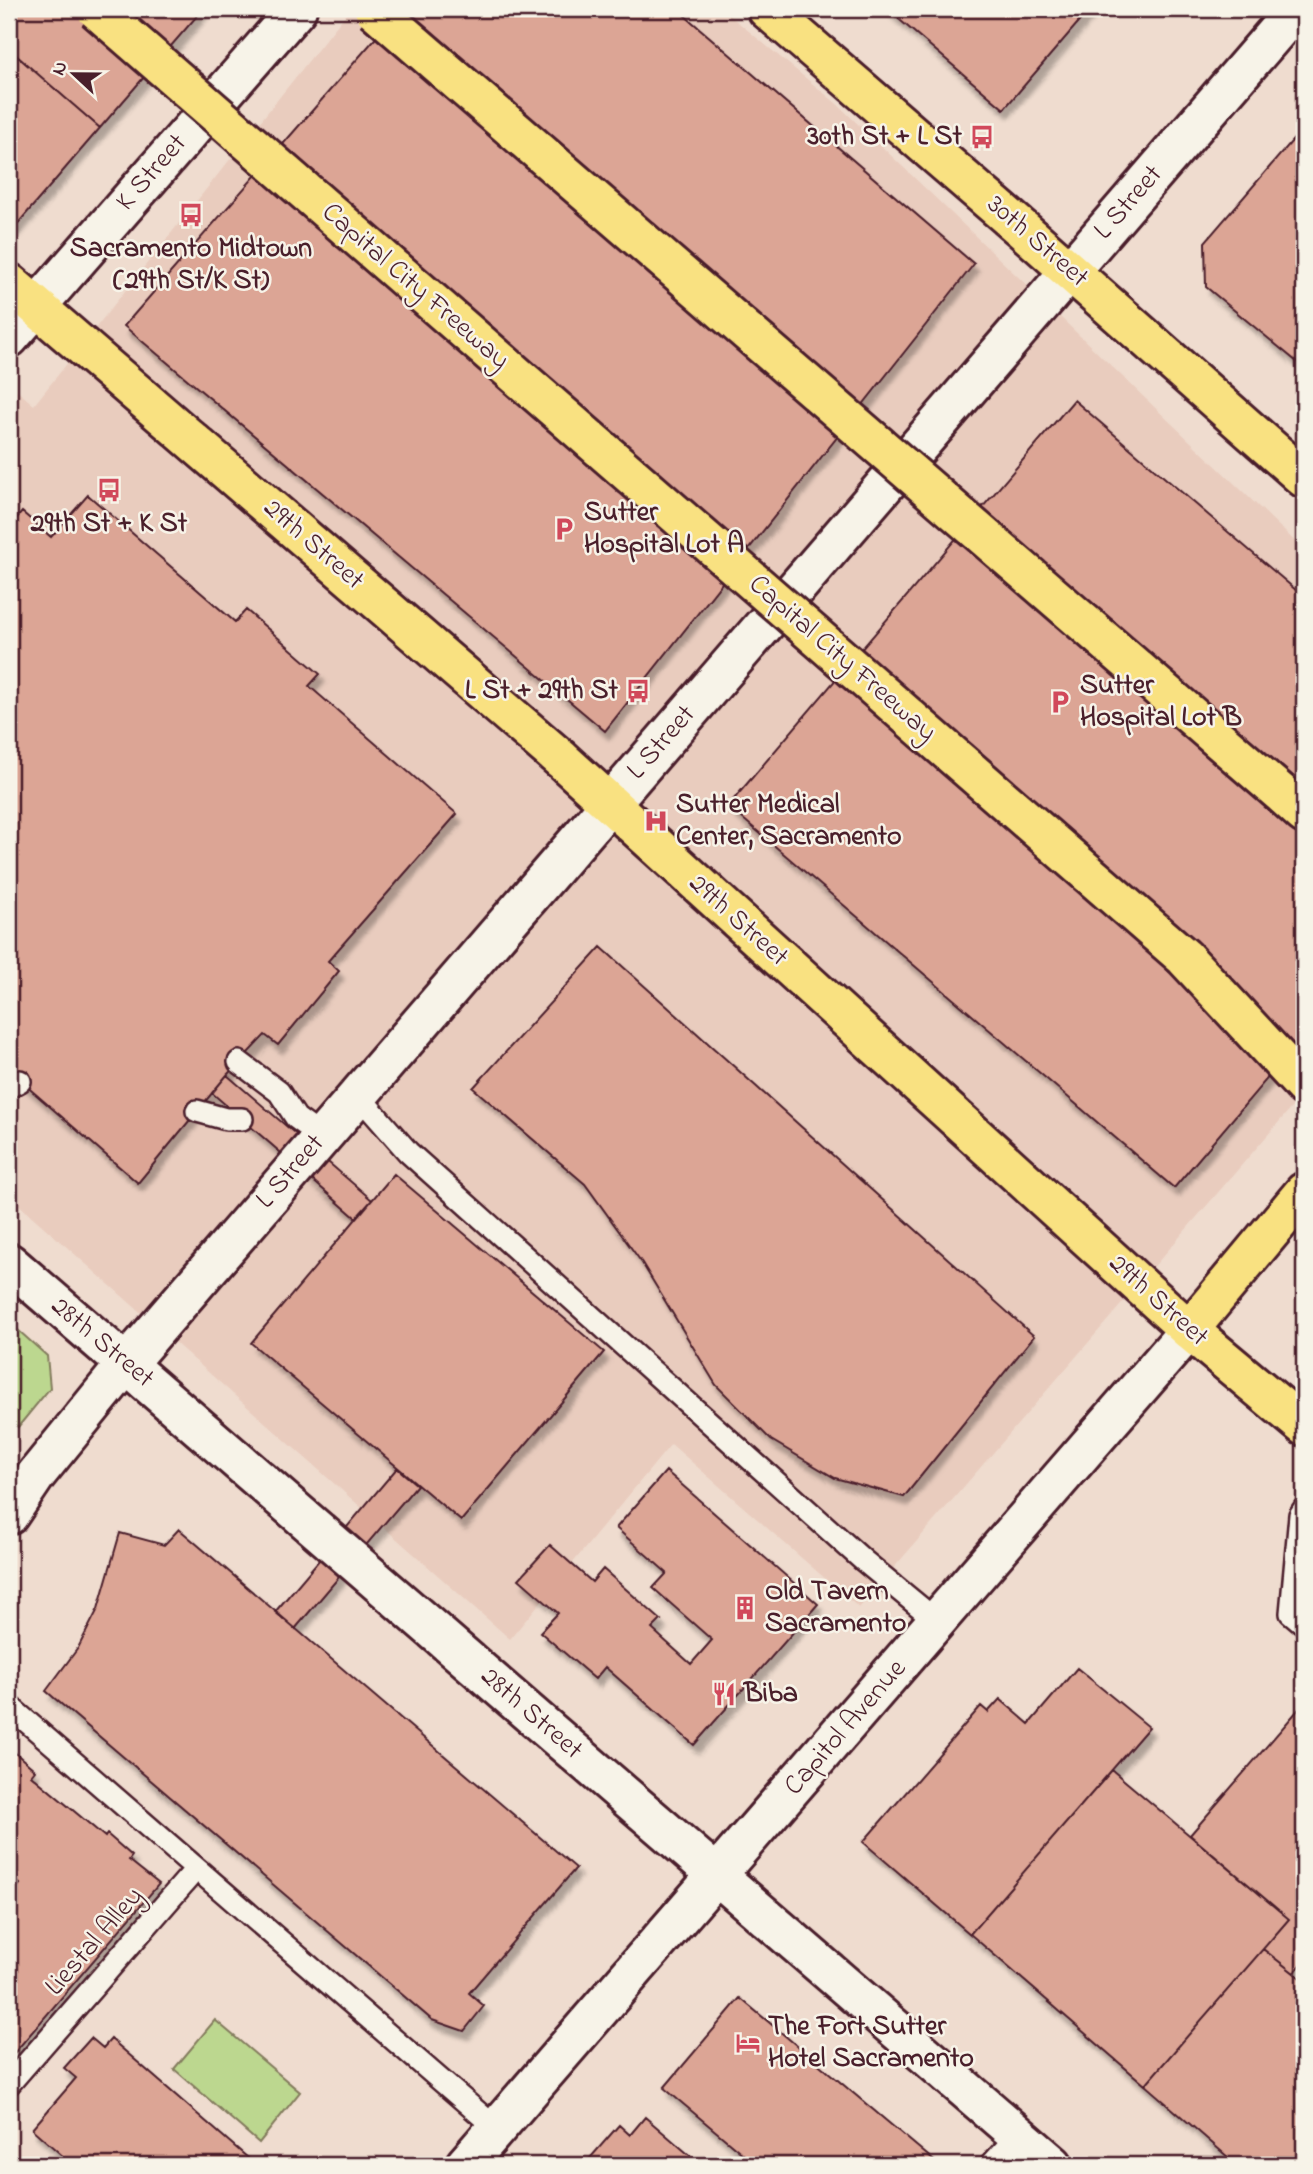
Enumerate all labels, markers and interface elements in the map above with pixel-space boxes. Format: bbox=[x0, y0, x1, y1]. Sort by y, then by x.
north arrow bbox=[38, 38, 108, 108]
text: N bbox=[46, 57, 76, 80]
place label: 30th St + L St bbox=[807, 117, 963, 158]
bus stop icon: 30th St + L St bbox=[968, 123, 996, 151]
street label: K Street bbox=[107, 125, 197, 221]
street label: L Street bbox=[1085, 156, 1173, 250]
street label: 30th Street bbox=[977, 186, 1097, 298]
street label: Capital City Freeway bbox=[312, 193, 518, 381]
bus stop icon: Sacramento Midtown (29th St/K St) bbox=[177, 201, 205, 229]
place label: Sacramento Midtown (29th St/K St) bbox=[70, 229, 312, 302]
bus stop icon: 29th St + K St bbox=[95, 476, 123, 504]
street label: 29th Street bbox=[253, 489, 373, 601]
place label: Sutter Hospital Lot A bbox=[584, 493, 744, 566]
place label: 29th St + K St bbox=[30, 504, 188, 545]
parking icon: Sutter Hospital Lot A bbox=[550, 515, 578, 543]
street label: Capital City Freeway bbox=[739, 565, 945, 753]
place label: Sutter Hospital Lot B bbox=[1080, 666, 1242, 739]
place label: L St + 29th St bbox=[465, 671, 619, 712]
bus stop icon: L St + 29th St bbox=[624, 677, 652, 705]
parking icon: Sutter Hospital Lot B bbox=[1046, 688, 1074, 716]
street label: L Street bbox=[618, 696, 706, 790]
place label: Sutter Medical Center, Sacramento bbox=[676, 785, 902, 858]
hospital icon: Sutter Medical Center, Sacramento bbox=[642, 807, 670, 835]
street label: 29th Street bbox=[679, 865, 797, 977]
street label: L Street bbox=[247, 1125, 335, 1219]
street label: 29th Street bbox=[1099, 1245, 1217, 1357]
street label: 28th Street bbox=[41, 1287, 163, 1399]
place label: Old Tavern Sacramento bbox=[765, 1572, 906, 1645]
building icon: Old Tavern Sacramento bbox=[731, 1594, 759, 1622]
street label: Capitol Avenue bbox=[775, 1650, 917, 1805]
street label: 28th Street bbox=[470, 1658, 592, 1770]
place label: Biba bbox=[742, 1674, 798, 1715]
restaurant icon: Biba bbox=[710, 1680, 738, 1708]
street label: Liestal Alley bbox=[36, 1878, 154, 2006]
place label: The Fort Sutter Hotel Sacramento bbox=[768, 2007, 974, 2080]
hotel icon: The Fort Sutter Hotel Sacramento bbox=[734, 2029, 762, 2057]

